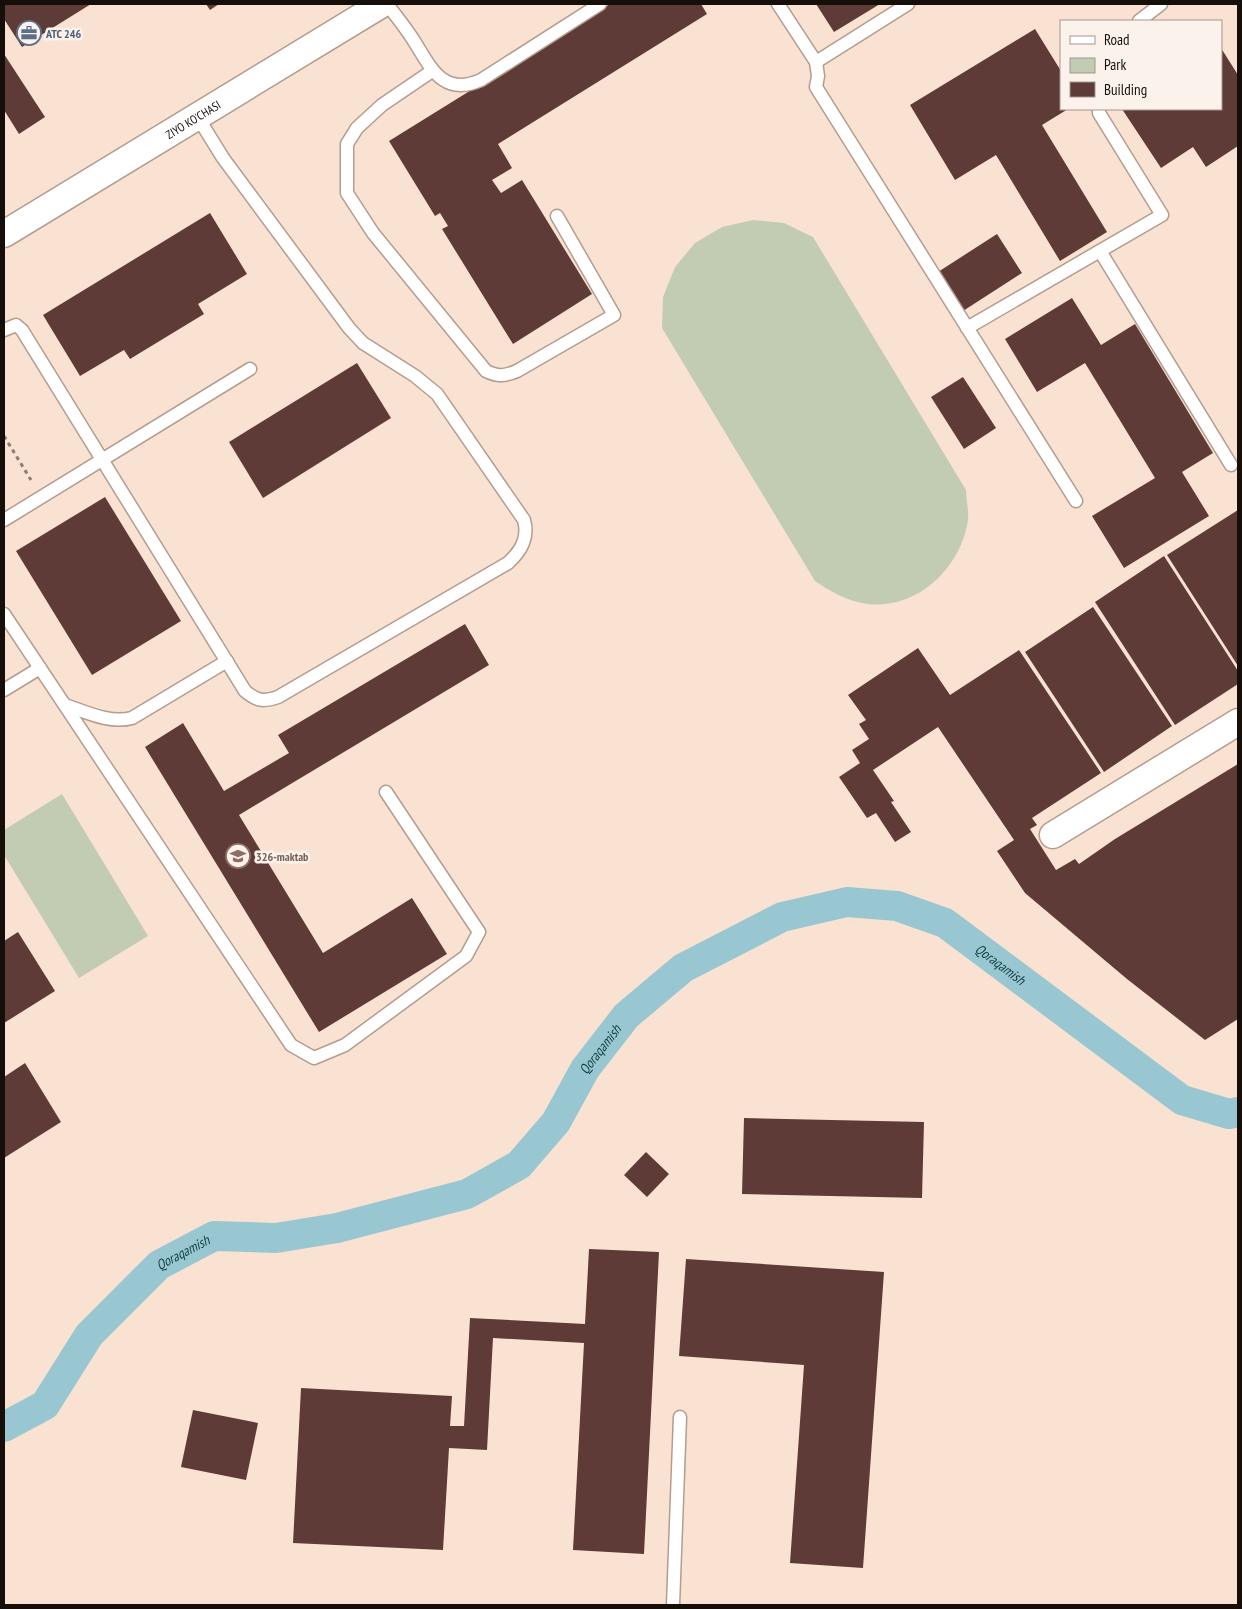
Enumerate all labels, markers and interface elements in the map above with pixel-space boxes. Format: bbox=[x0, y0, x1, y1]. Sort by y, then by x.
office icon: АТС 246 bbox=[16, 20, 42, 46]
legend bbox=[1060, 20, 1222, 110]
place label: АТС 246 bbox=[45, 26, 82, 41]
text: Road bbox=[1104, 30, 1130, 49]
text: Park bbox=[1104, 55, 1126, 74]
text: Building bbox=[1104, 80, 1147, 99]
street label: ZIYO KO'CHASI bbox=[163, 97, 223, 142]
school or university icon: 326-maktab bbox=[225, 843, 251, 869]
place label: 326-maktab bbox=[256, 849, 309, 864]
water label: Qoraqamish bbox=[972, 940, 1030, 989]
water label: Qoraqamish bbox=[575, 1020, 625, 1077]
water label: Qoraqamish bbox=[153, 1231, 213, 1274]

